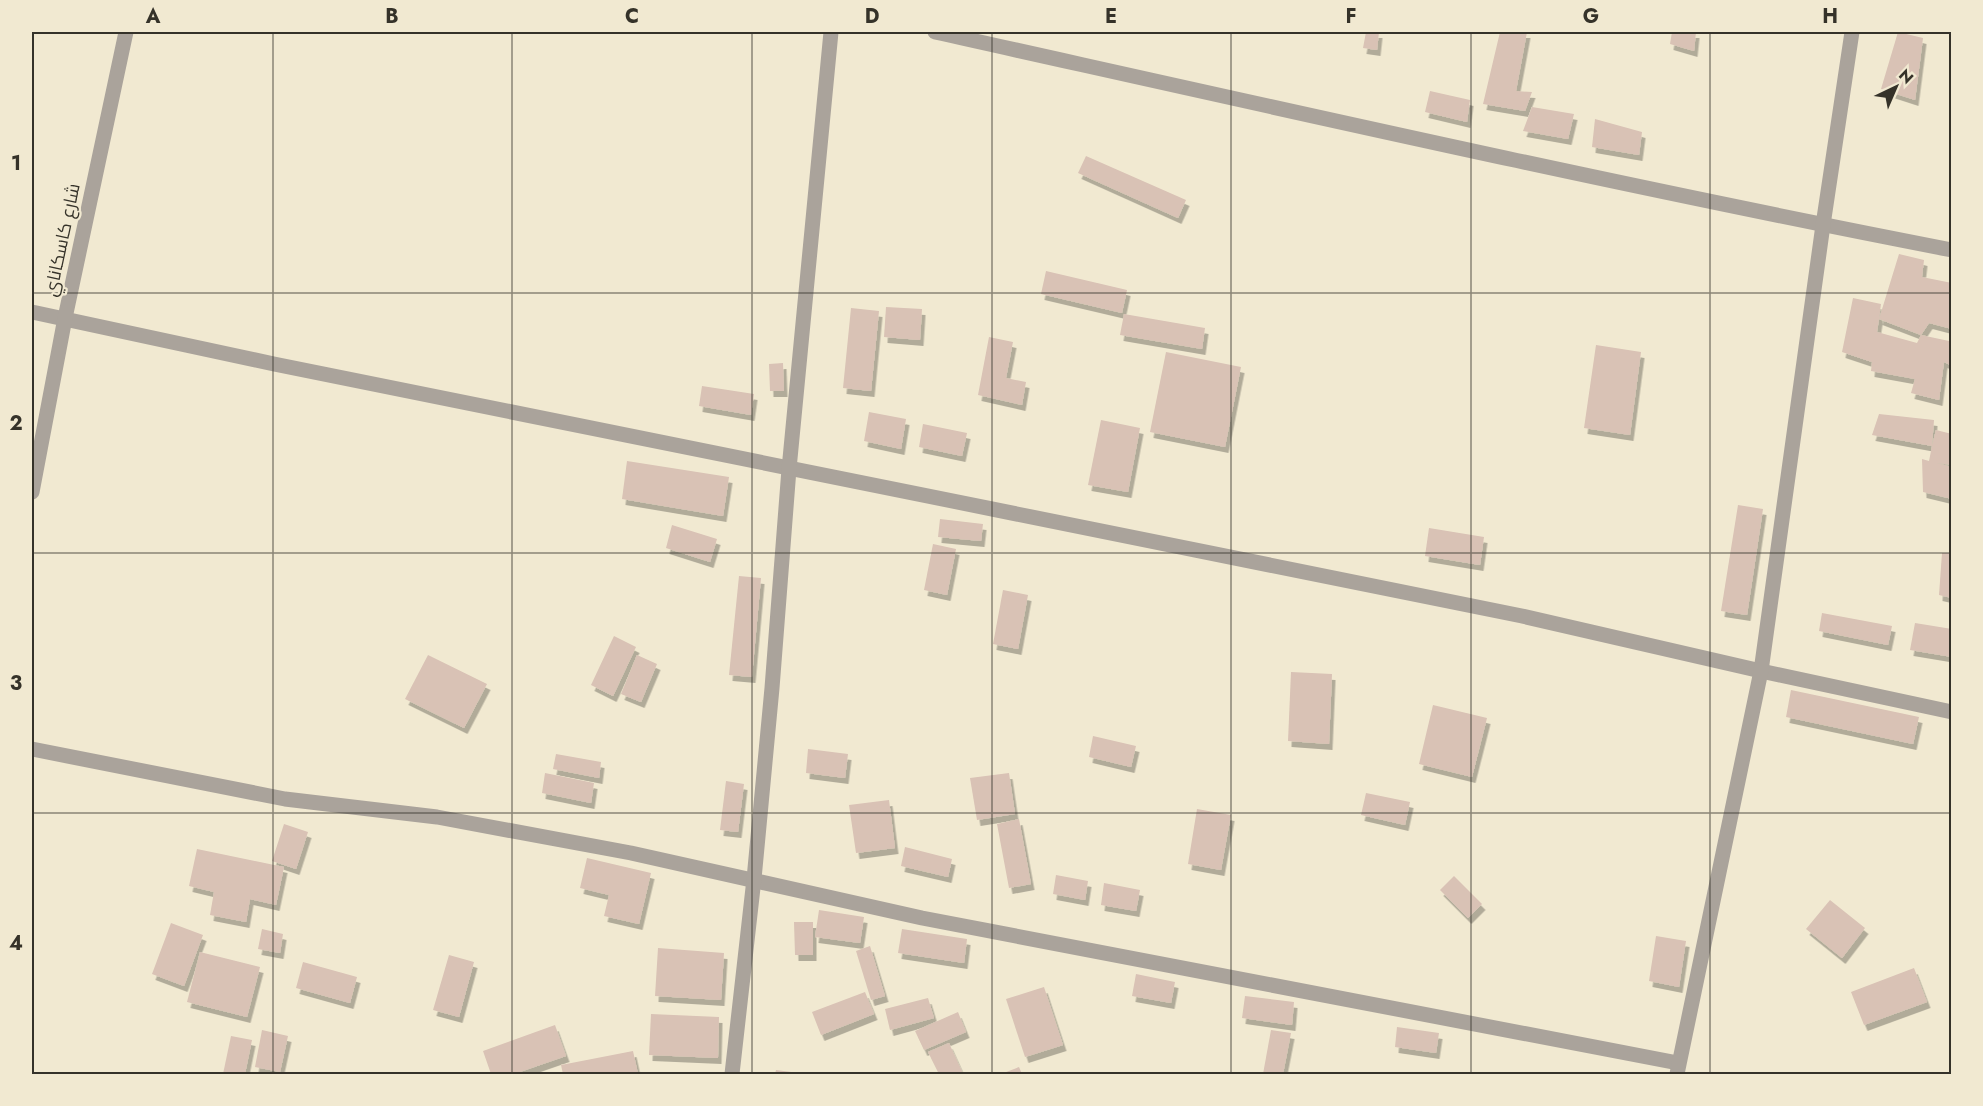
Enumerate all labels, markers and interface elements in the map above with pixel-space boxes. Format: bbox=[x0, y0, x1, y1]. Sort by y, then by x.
text: A bbox=[145, 2, 161, 31]
text: B bbox=[385, 2, 399, 31]
text: C bbox=[625, 2, 639, 31]
text: D bbox=[865, 2, 879, 31]
text: E bbox=[1105, 2, 1117, 31]
text: F bbox=[1345, 2, 1357, 31]
text: G bbox=[1583, 2, 1599, 31]
text: H bbox=[1822, 2, 1838, 31]
north arrow bbox=[1866, 57, 1926, 117]
text: N bbox=[1894, 64, 1919, 89]
text: 1 bbox=[11, 149, 21, 178]
street label: شارع كاسكاناي bbox=[37, 181, 88, 299]
text: 2 bbox=[9, 409, 23, 438]
text: 3 bbox=[10, 669, 22, 698]
text: 4 bbox=[9, 929, 23, 958]

